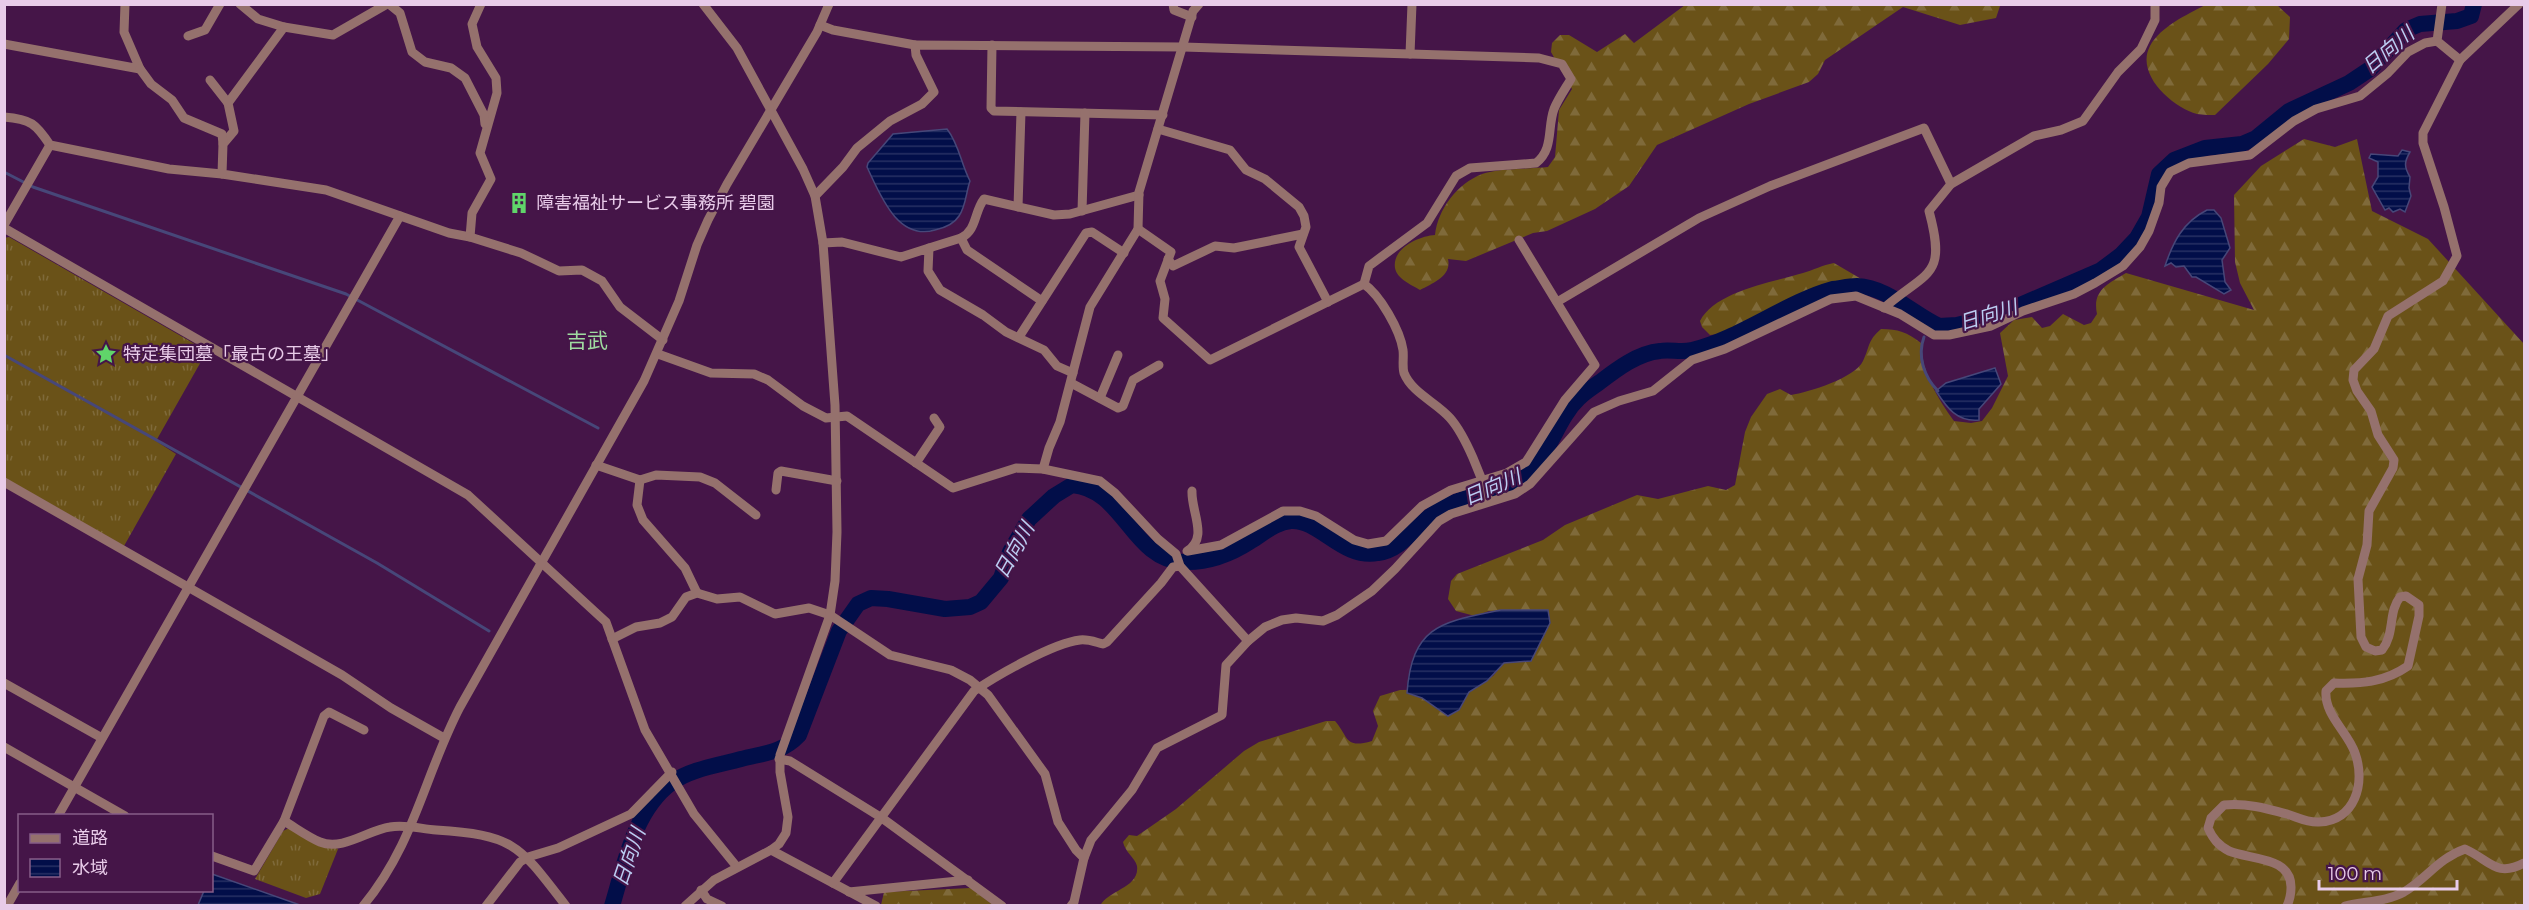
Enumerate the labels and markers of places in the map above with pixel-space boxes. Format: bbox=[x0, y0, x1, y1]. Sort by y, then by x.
building icon: 障害福祉サービス事務所 碧園 bbox=[507, 191, 531, 215]
place label: 障害福祉サービス事務所 碧園 bbox=[536, 192, 775, 214]
place icon: 特定集団墓「最古の王墓」 bbox=[94, 342, 118, 366]
place label: 特定集団墓「最古の王墓」 bbox=[123, 343, 339, 365]

